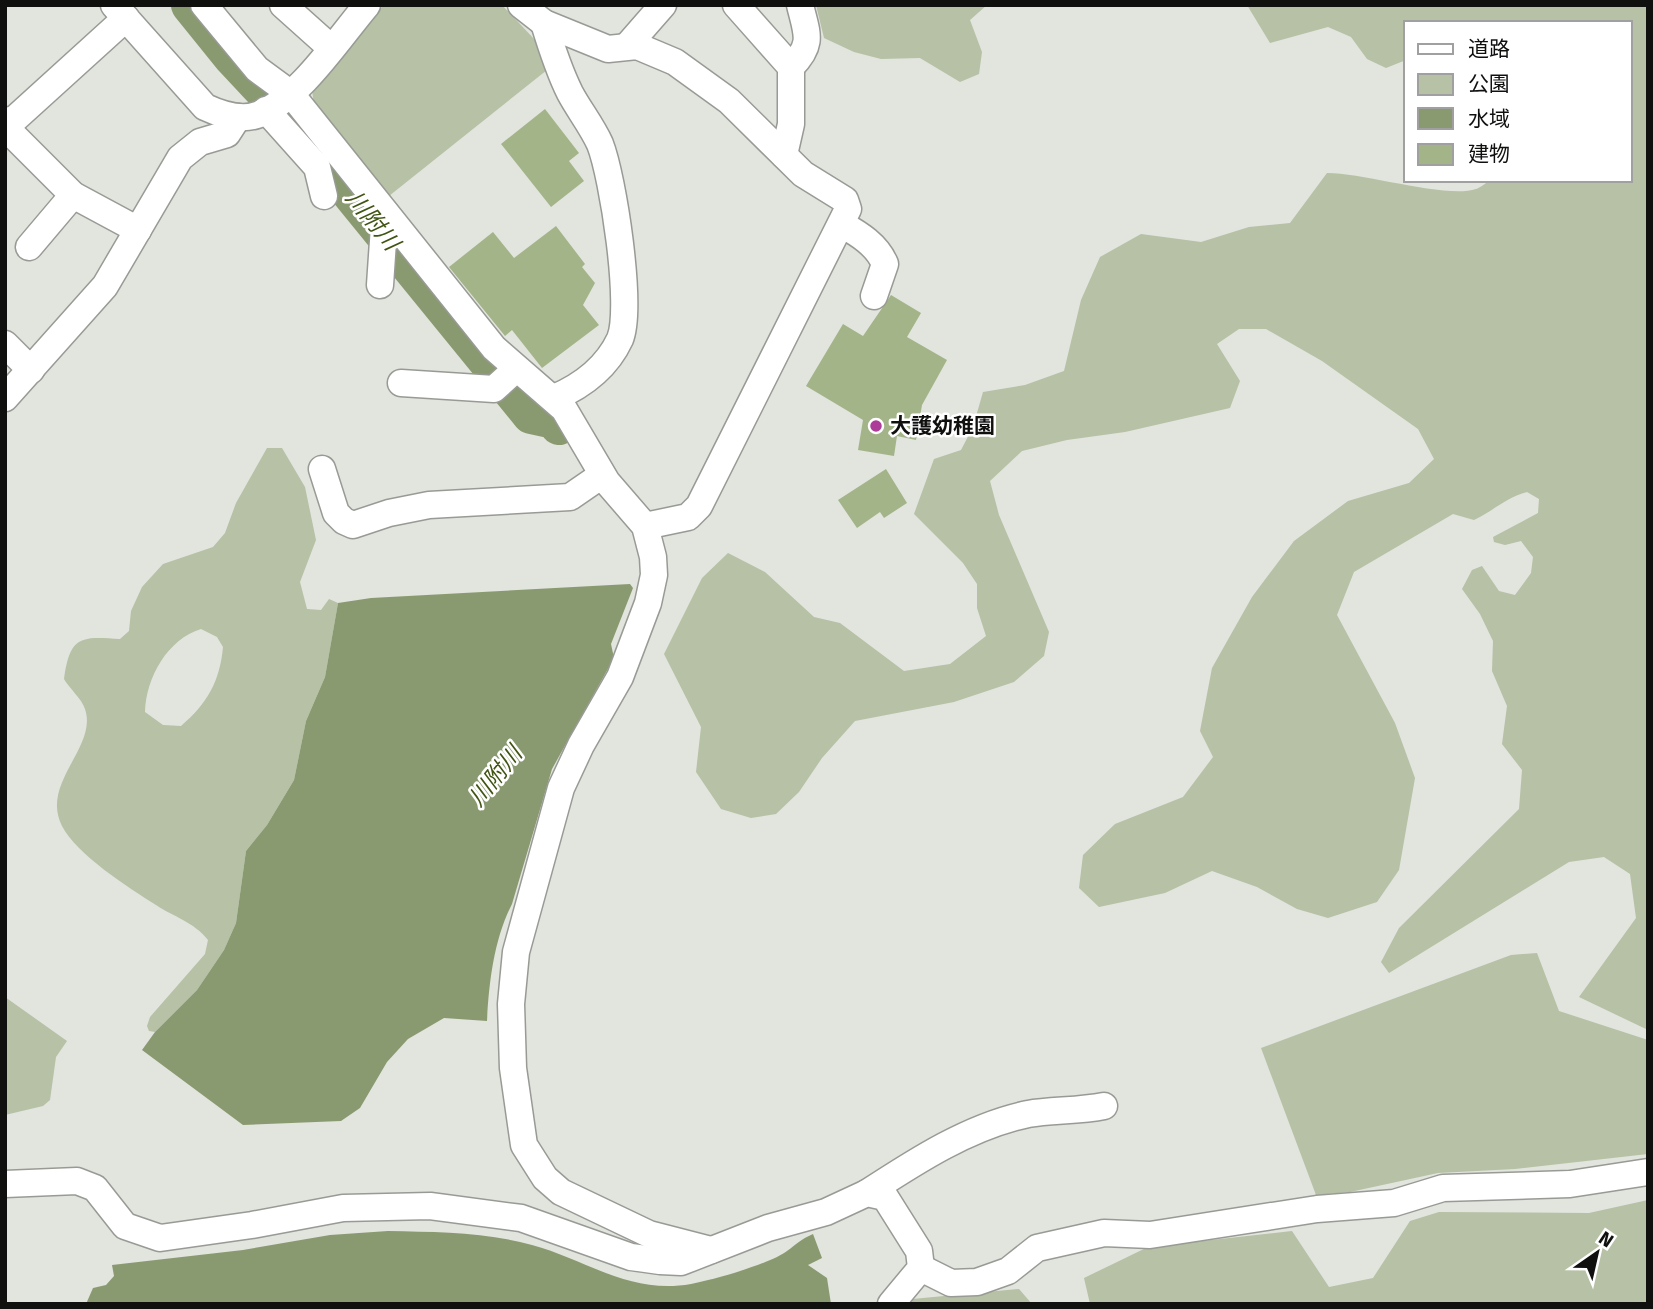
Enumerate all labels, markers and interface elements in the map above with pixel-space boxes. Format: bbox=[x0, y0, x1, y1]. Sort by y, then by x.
legend bbox=[1404, 21, 1632, 182]
text: 道路 bbox=[1468, 36, 1510, 62]
text: 公園 bbox=[1468, 71, 1510, 97]
text: 水域 bbox=[1468, 106, 1510, 132]
text: 建物 bbox=[1468, 141, 1510, 167]
water label: 川附川 bbox=[340, 184, 407, 258]
place label: 大護幼稚園 bbox=[890, 413, 995, 439]
marker: 大護幼稚園 bbox=[868, 418, 884, 434]
water label: 川附川 bbox=[462, 738, 529, 812]
north arrow bbox=[1562, 1218, 1632, 1288]
text: N bbox=[1595, 1226, 1618, 1252]

